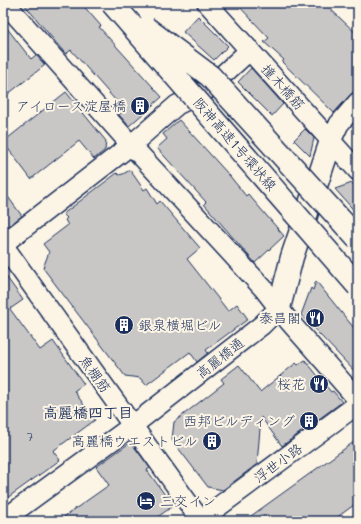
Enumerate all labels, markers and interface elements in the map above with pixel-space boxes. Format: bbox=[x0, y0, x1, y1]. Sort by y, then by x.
street label: 撞木橋筋 bbox=[258, 60, 309, 114]
street label: 阪神高速1号環状線 bbox=[189, 93, 281, 195]
building icon: アイロース淀屋橋 bbox=[129, 95, 151, 117]
place label: アイロース淀屋橋 bbox=[16, 96, 126, 115]
restaurant icon: 泰昌閣 bbox=[304, 307, 326, 329]
place label: 泰昌閣 bbox=[259, 308, 301, 327]
building icon: 銀泉横堀ビル bbox=[113, 314, 135, 336]
place label: 銀泉横堀ビル bbox=[138, 315, 222, 334]
street label: 高麗橋通 bbox=[192, 333, 248, 382]
street label: 魚棚筋 bbox=[76, 351, 115, 396]
restaurant icon: 桜花 bbox=[308, 373, 330, 395]
place label: 桜花 bbox=[277, 374, 305, 393]
district label: 高麗橋四丁目 bbox=[43, 402, 133, 422]
building icon: 西邦ビルディング bbox=[298, 410, 320, 432]
place label: 西邦ビルディング bbox=[183, 411, 295, 430]
house number: 7 bbox=[27, 428, 34, 444]
building icon: 高麗橋ウエストビル bbox=[201, 430, 223, 452]
place label: 高麗橋ウエストビル bbox=[71, 431, 198, 450]
street label: 浮世小路 bbox=[249, 438, 306, 487]
hotel icon: 三交イン bbox=[135, 490, 157, 512]
place label: 三交イン bbox=[160, 491, 216, 510]

